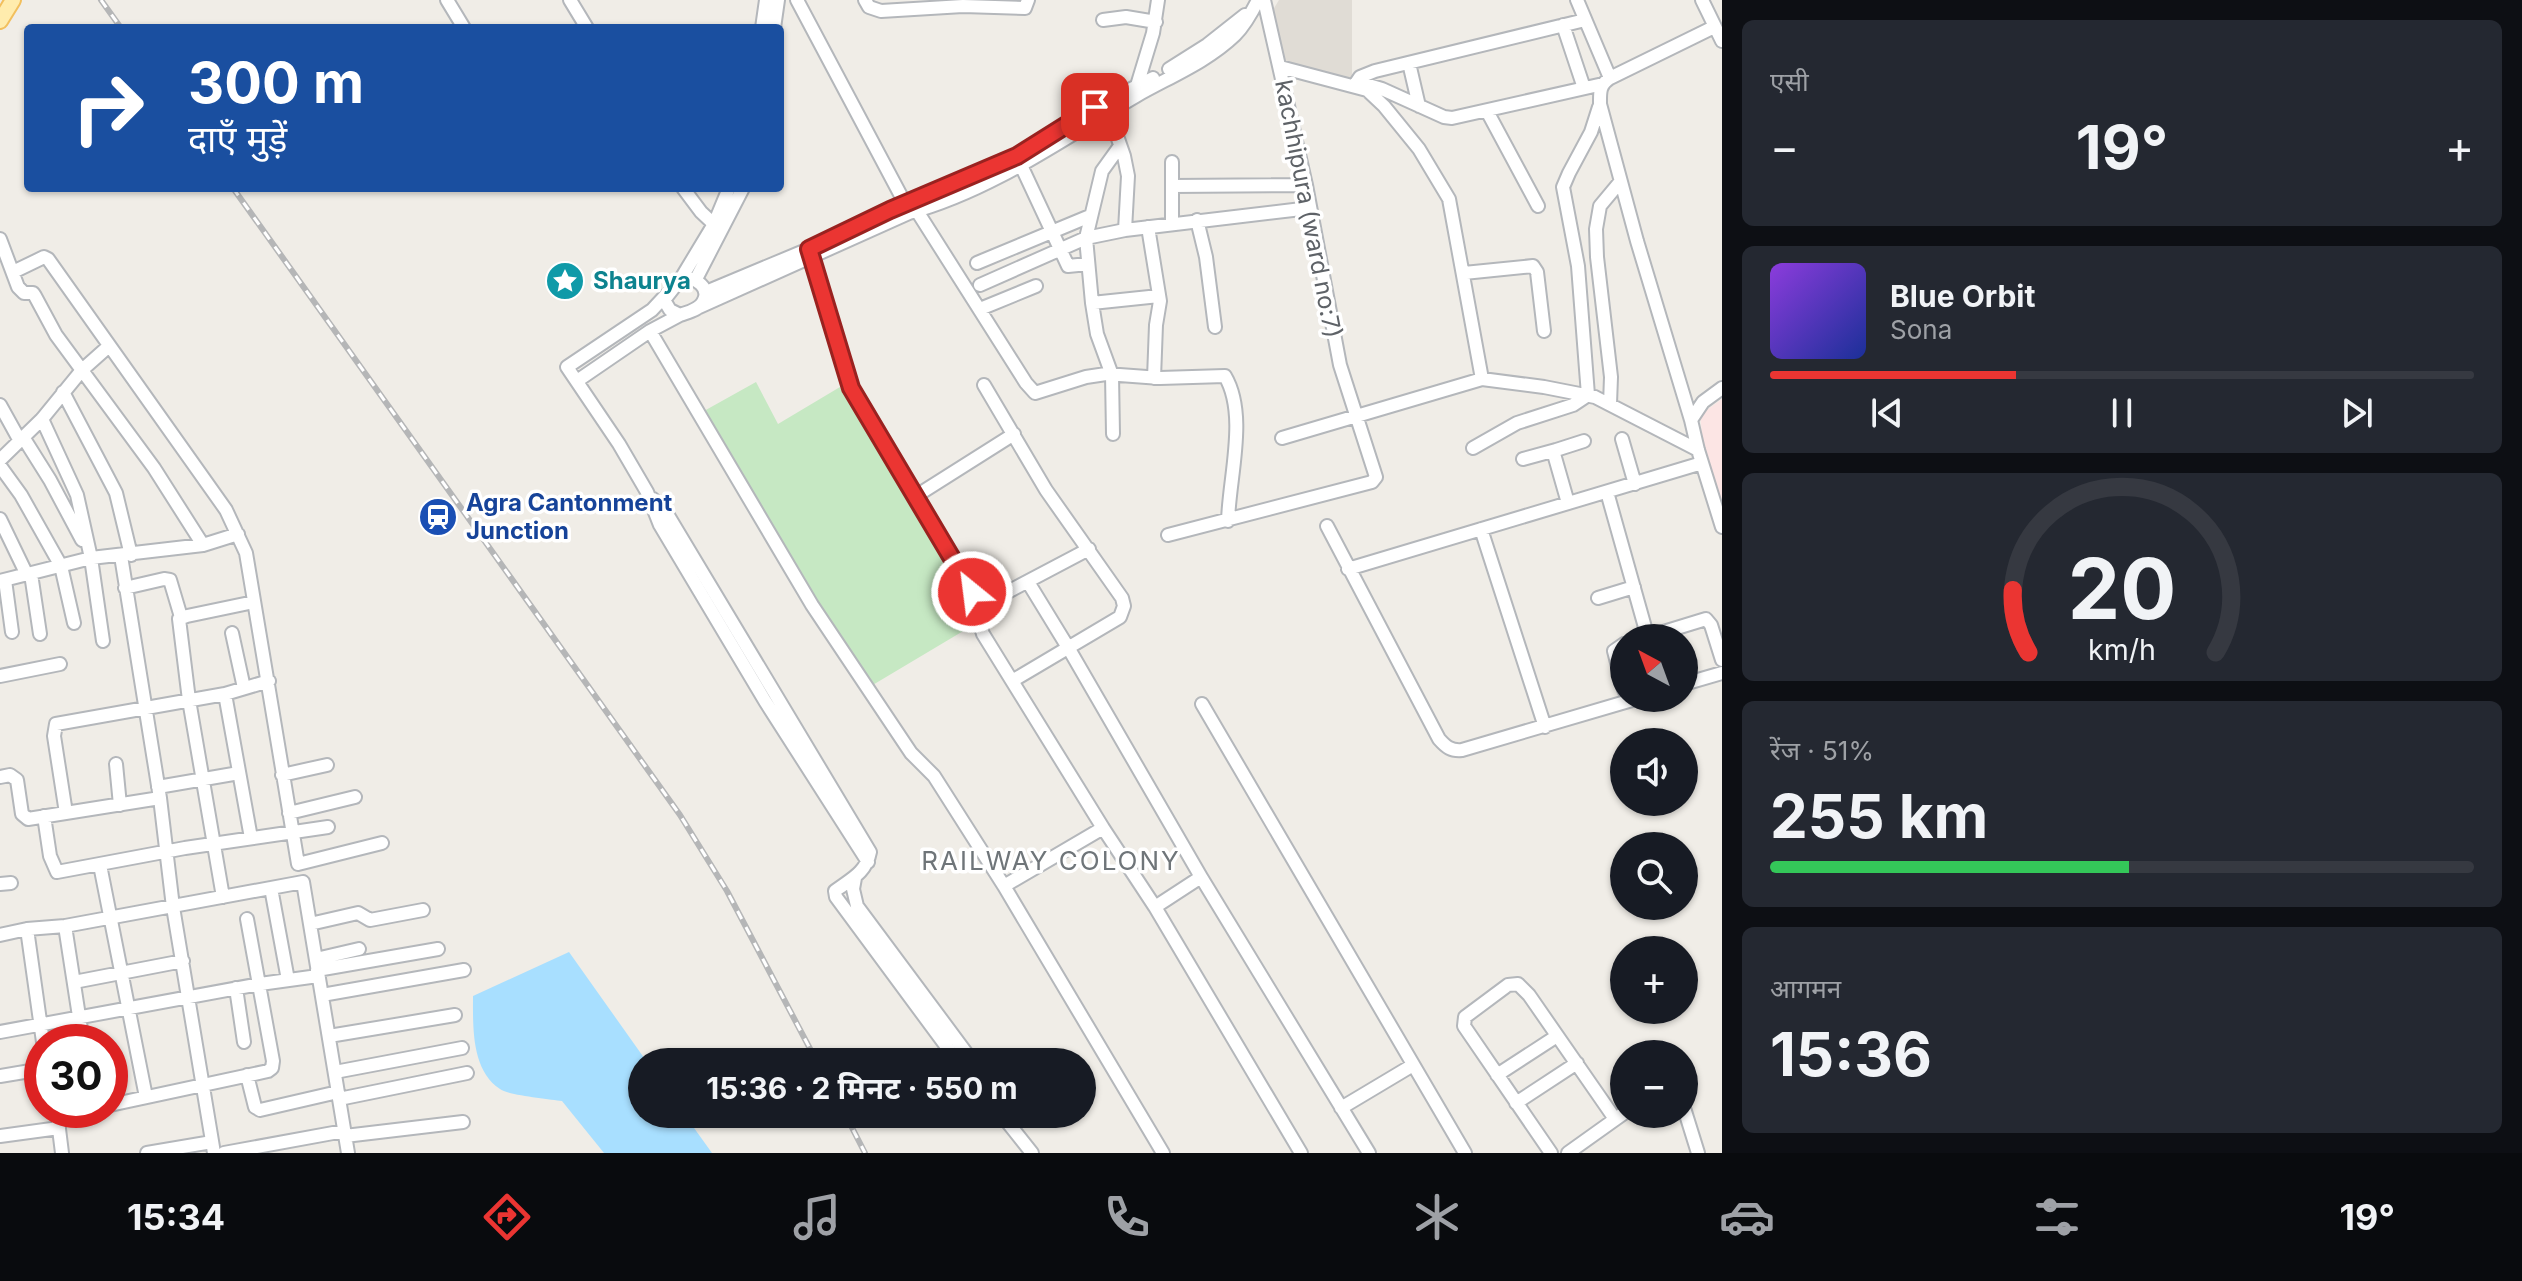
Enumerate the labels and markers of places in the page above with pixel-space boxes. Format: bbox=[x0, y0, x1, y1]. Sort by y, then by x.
pin bbox=[1061, 73, 1129, 141]
place icon: Shaurya bbox=[544, 260, 586, 302]
place label: Shaurya bbox=[593, 266, 691, 295]
place label: Agra Cantonment Junction bbox=[466, 488, 673, 545]
station icon: Agra Cantonment Junction bbox=[417, 496, 459, 538]

